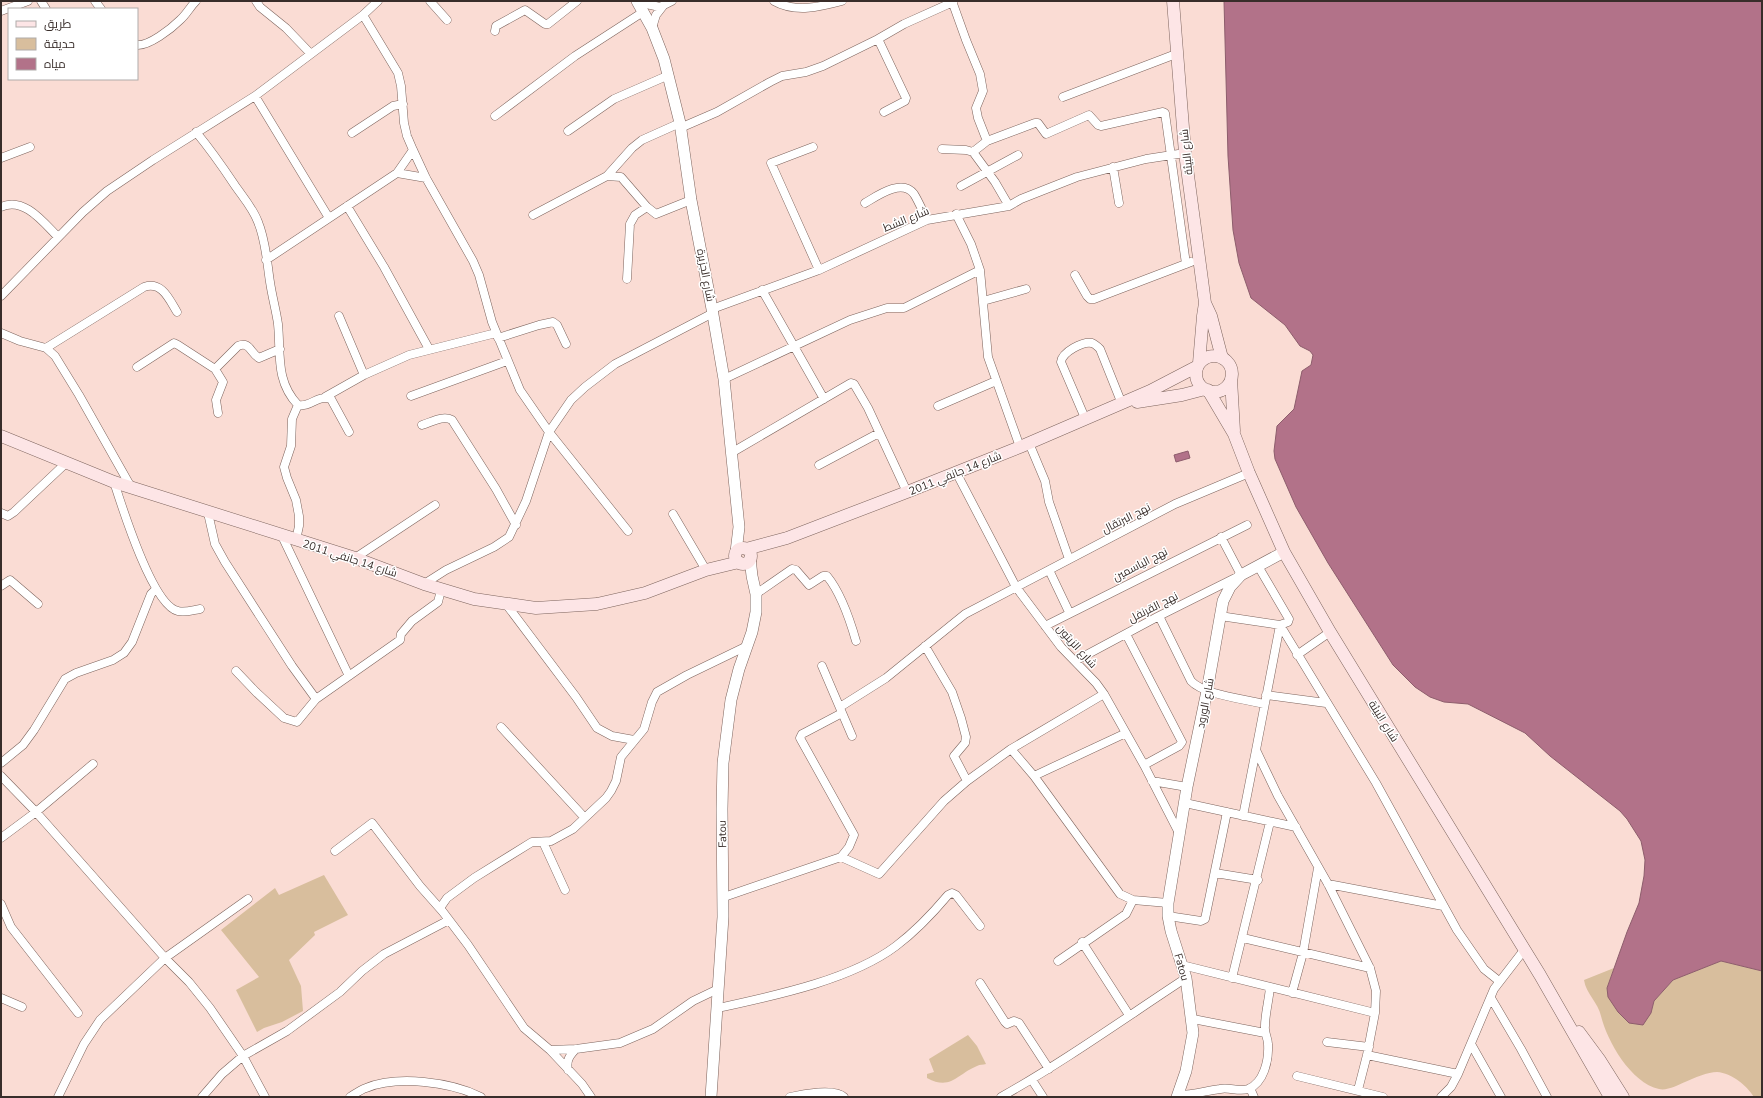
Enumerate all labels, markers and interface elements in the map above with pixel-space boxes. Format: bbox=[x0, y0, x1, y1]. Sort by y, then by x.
legend bbox=[8, 8, 138, 80]
text: طريق bbox=[44, 16, 72, 32]
text: حديقة bbox=[44, 36, 75, 52]
text: مياه bbox=[44, 56, 66, 72]
street label: شارع البيئة bbox=[1177, 128, 1196, 176]
street label: شارع الشط bbox=[881, 203, 931, 235]
street label: شارع الجزيرة bbox=[693, 247, 718, 303]
street label: شارع 14 جانفي 2011 bbox=[907, 448, 1004, 500]
street label: نهج البرتقال bbox=[1099, 500, 1153, 537]
street label: شارع 14 جانفي 2011 bbox=[300, 536, 399, 582]
street label: نهج الياسمين bbox=[1110, 544, 1170, 585]
street label: نهج القرنفل bbox=[1126, 589, 1181, 626]
street label: شارع الزيتون bbox=[1053, 621, 1100, 671]
street label: شارع الورود bbox=[1193, 677, 1218, 729]
street label: شارع البيئة bbox=[1365, 698, 1402, 745]
street label: Fatou bbox=[715, 820, 730, 848]
street label: Fatou bbox=[1170, 952, 1193, 983]

